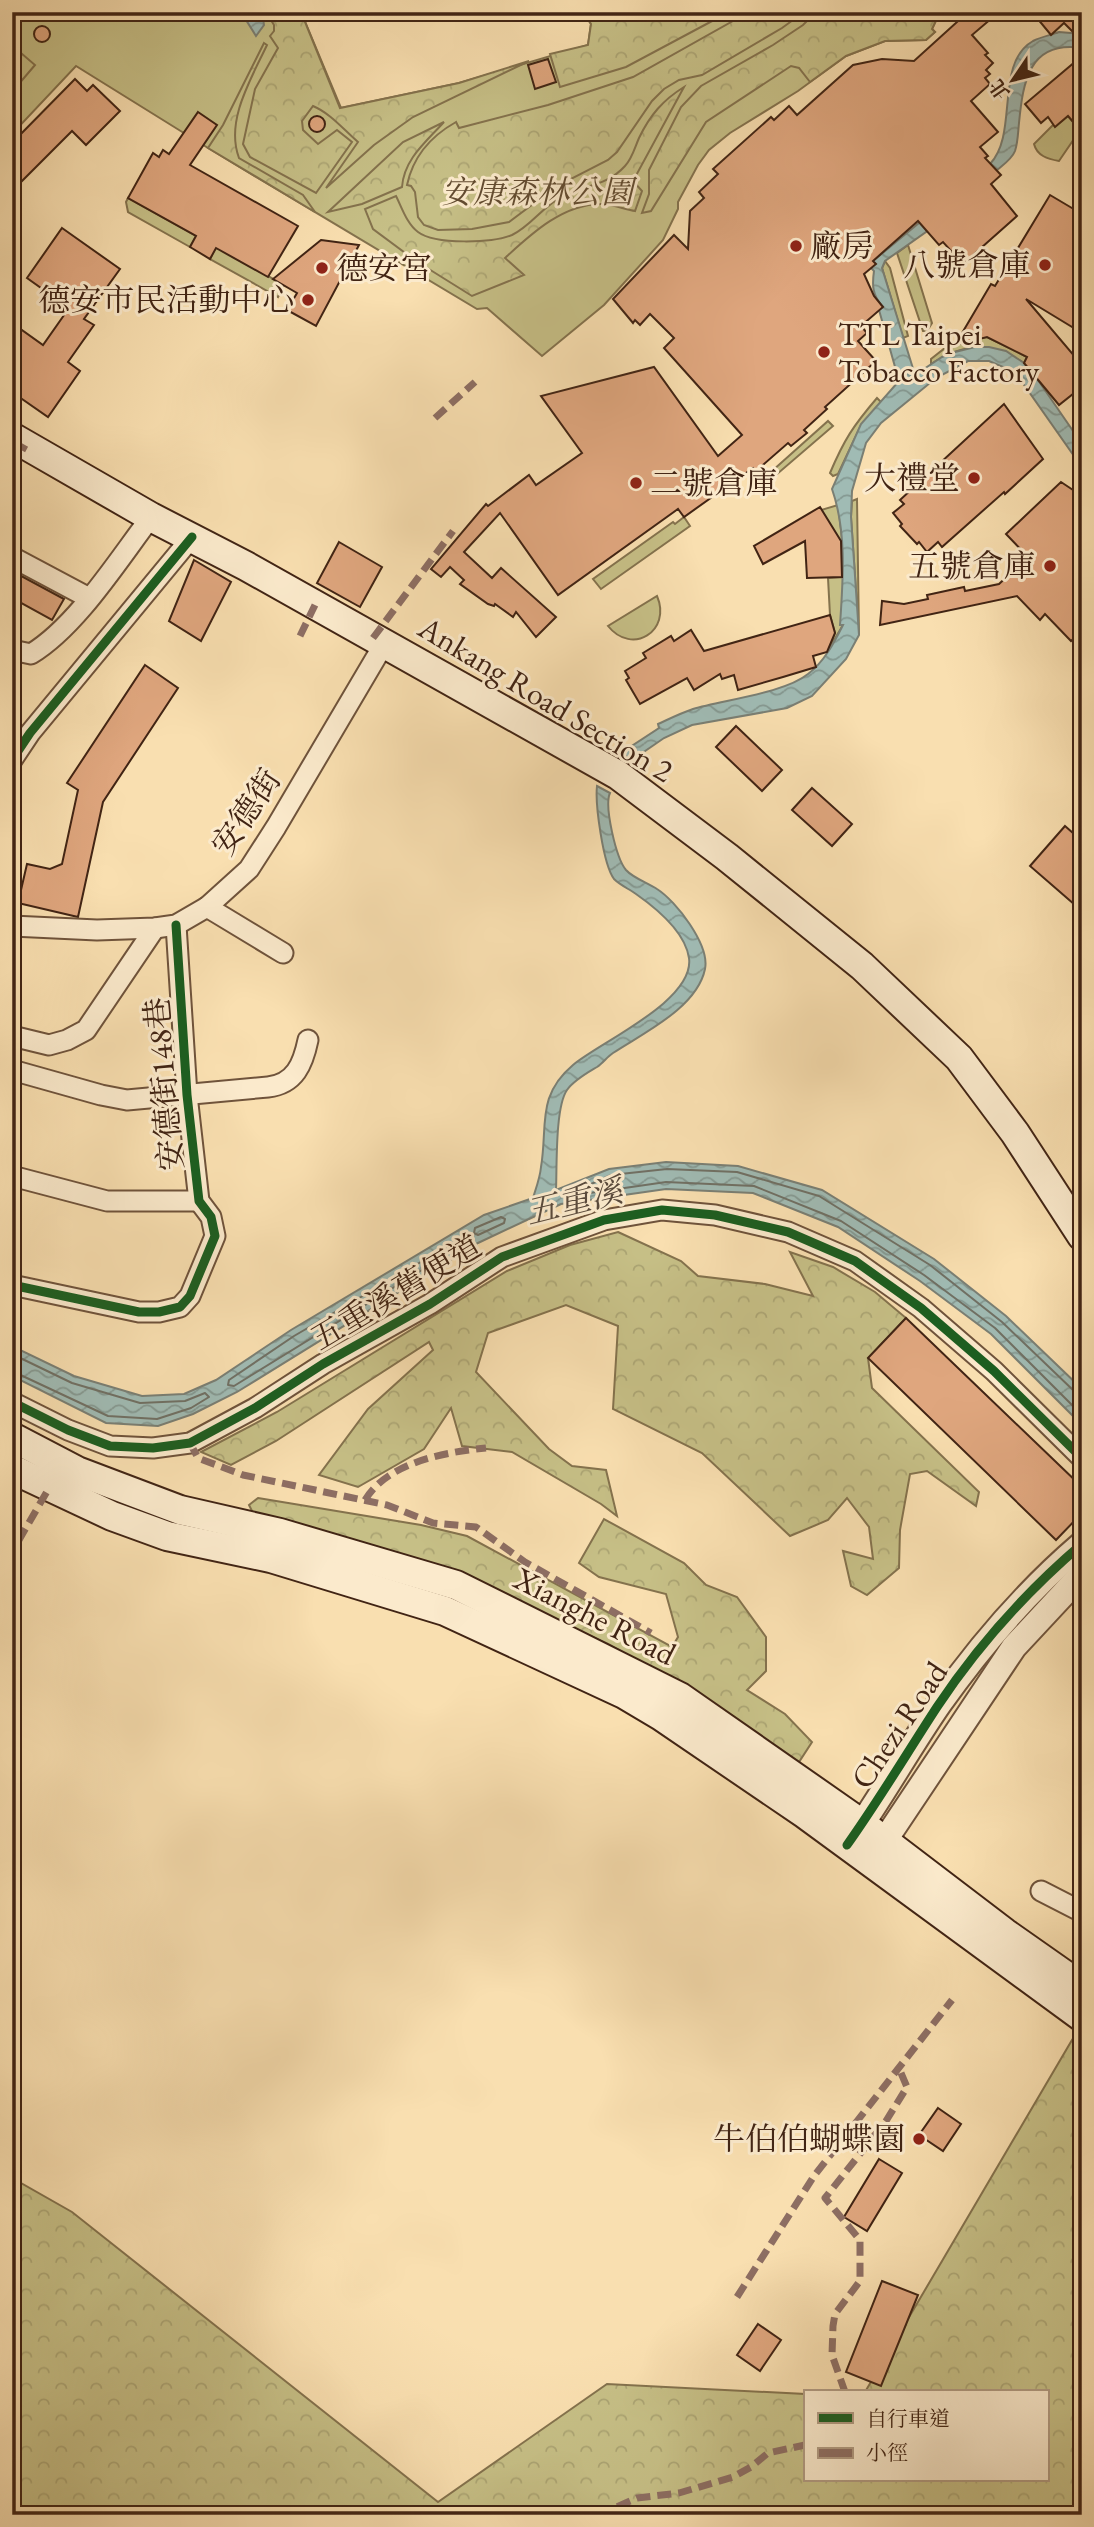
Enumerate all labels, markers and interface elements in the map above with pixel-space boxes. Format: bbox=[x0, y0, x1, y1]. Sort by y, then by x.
north arrow bbox=[978, 46, 1048, 116]
text: 北 bbox=[984, 75, 1015, 104]
park label: 安康森林公園 bbox=[441, 171, 638, 213]
place label: 廠房 bbox=[810, 225, 874, 267]
marker: 廠房 bbox=[788, 238, 804, 254]
place label: 八號倉庫 bbox=[903, 244, 1031, 286]
place label: 德安宮 bbox=[336, 247, 432, 289]
marker: 八號倉庫 bbox=[1037, 257, 1053, 273]
marker: 德安宮 bbox=[314, 260, 330, 276]
place label: 德安市民活動中心 bbox=[38, 279, 294, 321]
marker: 德安市民活動中心 bbox=[300, 292, 316, 308]
place label: TTL Taipei Tobacco Factory bbox=[838, 313, 1040, 392]
marker: TTL Taipei Tobacco Factory bbox=[816, 344, 832, 360]
place label: 大禮堂 bbox=[864, 457, 960, 499]
place label: 二號倉庫 bbox=[650, 462, 778, 504]
marker: 大禮堂 bbox=[966, 470, 982, 486]
marker: 二號倉庫 bbox=[628, 475, 644, 491]
place label: 五號倉庫 bbox=[908, 545, 1036, 587]
marker: 五號倉庫 bbox=[1042, 558, 1058, 574]
street label: Ankang Road Section 2 bbox=[410, 606, 682, 792]
street label: 安德街 bbox=[202, 760, 290, 864]
street label: 安德街148巷 bbox=[135, 995, 193, 1173]
water label: 五重溪 bbox=[521, 1167, 630, 1234]
street label: 五重溪舊便道 bbox=[303, 1225, 489, 1359]
street label: Xianghe Road bbox=[506, 1557, 684, 1675]
street label: Chezi Road bbox=[841, 1653, 957, 1797]
place label: 牛伯伯蝴蝶園 bbox=[713, 2118, 905, 2160]
marker: 牛伯伯蝴蝶園 bbox=[911, 2131, 927, 2147]
legend bbox=[804, 2390, 1048, 2482]
text: 自行車道 bbox=[866, 2405, 950, 2432]
text: 小徑 bbox=[866, 2439, 908, 2466]

